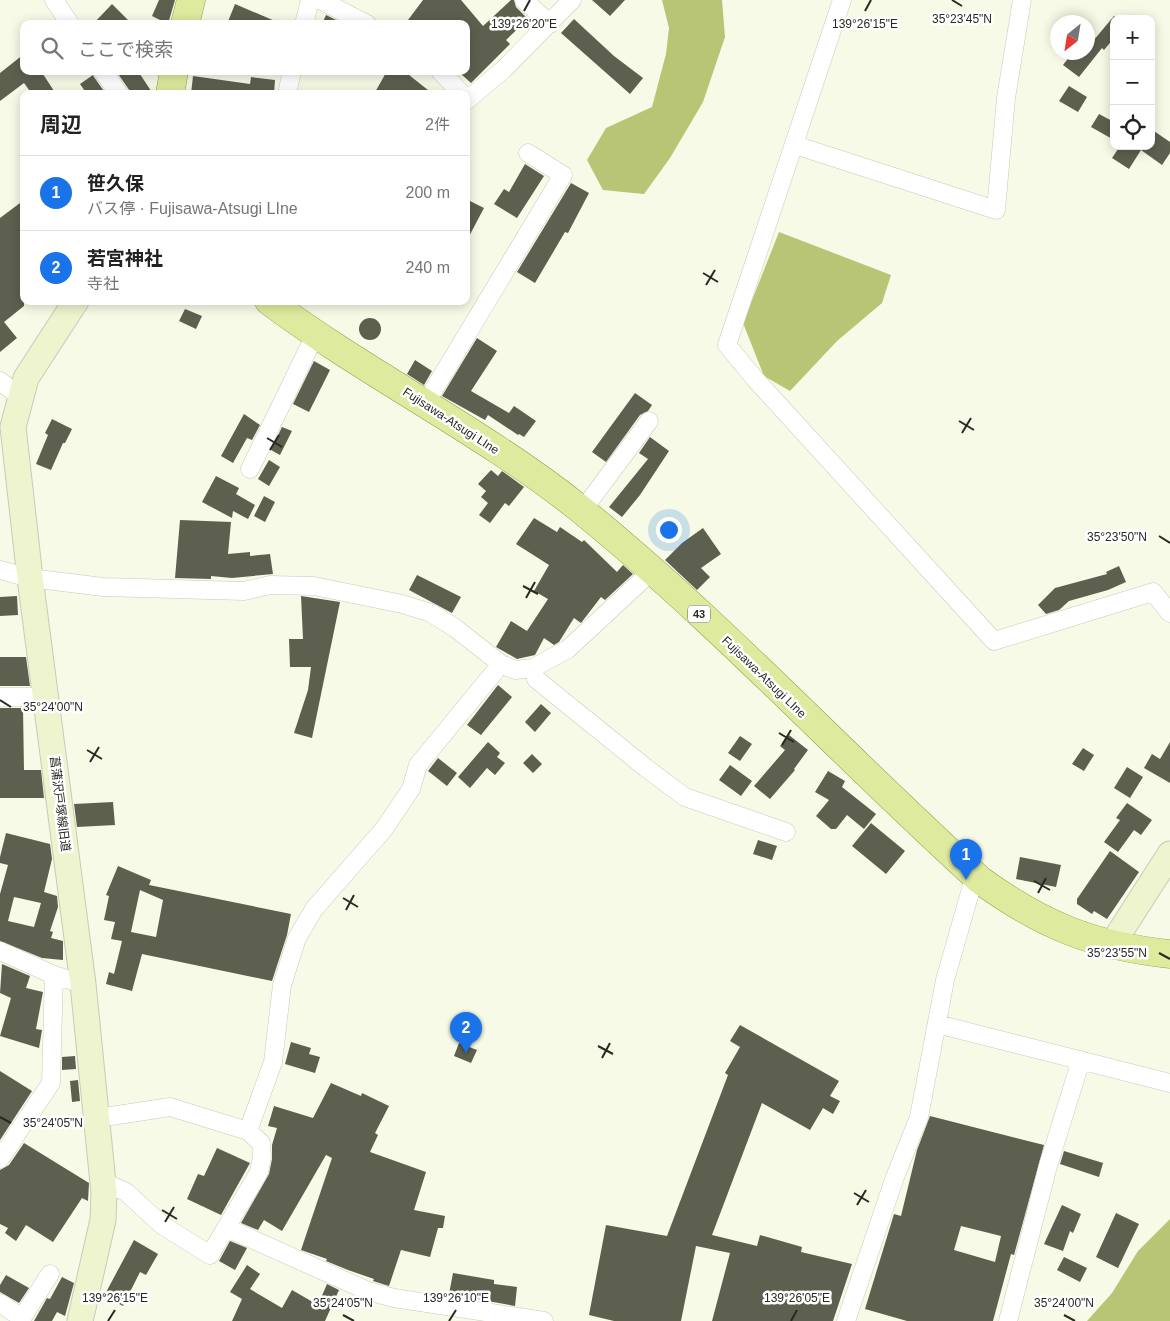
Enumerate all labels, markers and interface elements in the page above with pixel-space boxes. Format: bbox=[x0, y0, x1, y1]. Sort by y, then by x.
text: 35°23'45"N bbox=[932, 12, 992, 26]
north arrow bbox=[1050, 15, 1095, 60]
map controls bbox=[1110, 15, 1155, 150]
button: + bbox=[1110, 15, 1155, 60]
text: 139°26'20"E bbox=[491, 17, 557, 31]
text: 139°26'15"E bbox=[832, 17, 898, 31]
search box bbox=[20, 20, 470, 75]
icon: search bbox=[38, 34, 66, 62]
text: ここで検索 bbox=[78, 39, 173, 60]
button: − bbox=[1110, 60, 1155, 105]
button: locate bbox=[1110, 105, 1155, 150]
text: 周辺 bbox=[40, 113, 82, 136]
text: 2件 bbox=[425, 116, 450, 133]
text: 笹久保 bbox=[87, 173, 144, 194]
text: 1 bbox=[52, 184, 60, 201]
text: 200 m bbox=[406, 184, 450, 201]
text: バス停 · Fujisawa-Atsugi LIne bbox=[87, 200, 298, 217]
text: 若宮神社 bbox=[87, 248, 163, 269]
text: 2 bbox=[52, 259, 60, 276]
text: 240 m bbox=[406, 259, 450, 276]
text: 寺社 bbox=[87, 275, 119, 292]
street label: Fujisawa-Atsugi LIne bbox=[400, 385, 502, 457]
your location bbox=[656, 517, 682, 543]
text: 35°23'50"N bbox=[1087, 530, 1147, 544]
road number: 43 bbox=[688, 606, 710, 622]
street label: Fujisawa-Atsugi LIne bbox=[719, 633, 809, 721]
text: 35°24'00"N bbox=[23, 700, 83, 714]
street label: 菖蒲沢戸塚線旧道 bbox=[47, 755, 73, 853]
pin: 1 bbox=[950, 839, 982, 880]
text: 35°23'55"N bbox=[1087, 946, 1147, 960]
pin: 2 bbox=[450, 1012, 482, 1053]
text: 35°24'05"N bbox=[23, 1116, 83, 1130]
text: 139°26'15"E bbox=[82, 1291, 148, 1305]
text: 139°26'10"E bbox=[423, 1291, 489, 1305]
text: 139°26'05"E bbox=[764, 1291, 830, 1305]
text: 35°24'05"N bbox=[313, 1296, 373, 1310]
text: 35°24'00"N bbox=[1034, 1296, 1094, 1310]

